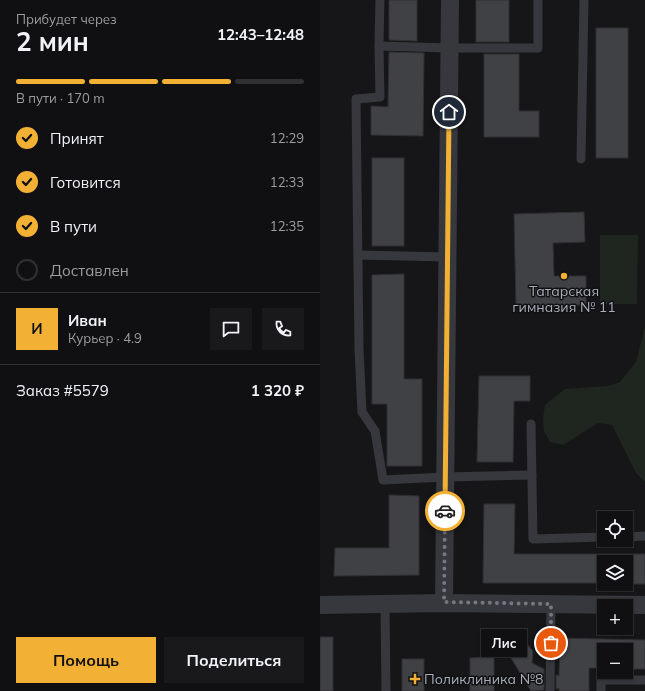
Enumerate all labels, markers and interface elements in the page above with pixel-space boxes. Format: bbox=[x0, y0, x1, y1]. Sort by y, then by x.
text: Прибудет через bbox=[16, 11, 117, 27]
text: 2 мин bbox=[16, 25, 89, 58]
text: 12:43–12:48 bbox=[217, 25, 304, 44]
text: В пути · 170 m bbox=[16, 90, 105, 106]
pin bbox=[432, 95, 466, 129]
icon: home bbox=[438, 101, 460, 123]
icon: check bbox=[16, 127, 38, 149]
text: Принят bbox=[50, 129, 104, 148]
text: 12:29 bbox=[270, 130, 304, 146]
icon: check bbox=[16, 171, 38, 193]
text: Готовится bbox=[50, 173, 121, 192]
text: 12:33 bbox=[270, 174, 304, 190]
icon: check bbox=[16, 215, 38, 237]
text: В пути bbox=[50, 217, 97, 236]
text: 12:35 bbox=[270, 218, 304, 234]
text: Доставлен bbox=[50, 261, 129, 280]
marker: Татарская гимназия № 11 bbox=[559, 271, 569, 281]
place label: Татарская гимназия № 11 bbox=[512, 282, 616, 316]
button: chat bbox=[210, 308, 252, 350]
button: phone bbox=[262, 308, 304, 350]
text: Иван bbox=[68, 311, 107, 330]
text: И bbox=[31, 319, 43, 338]
text: Курьер · 4.9 bbox=[68, 330, 142, 346]
text: Заказ #5579 bbox=[16, 381, 109, 400]
text: 1 320 ₽ bbox=[251, 381, 304, 400]
courier bbox=[425, 491, 465, 531]
icon: car bbox=[434, 500, 456, 522]
map controls bbox=[597, 511, 633, 679]
button: locate bbox=[597, 511, 633, 547]
button: layers bbox=[597, 555, 633, 591]
button: + bbox=[597, 599, 633, 635]
pin bbox=[534, 626, 568, 660]
callout: Лис bbox=[481, 629, 527, 657]
icon: bag bbox=[540, 632, 562, 654]
text: Лис bbox=[492, 635, 516, 651]
button: Помощь bbox=[16, 637, 156, 683]
button: Поделиться bbox=[164, 637, 304, 683]
button: − bbox=[597, 643, 633, 679]
place label: Поликлиника №8 bbox=[424, 670, 543, 688]
marker: Поликлиника №8 bbox=[409, 673, 421, 685]

